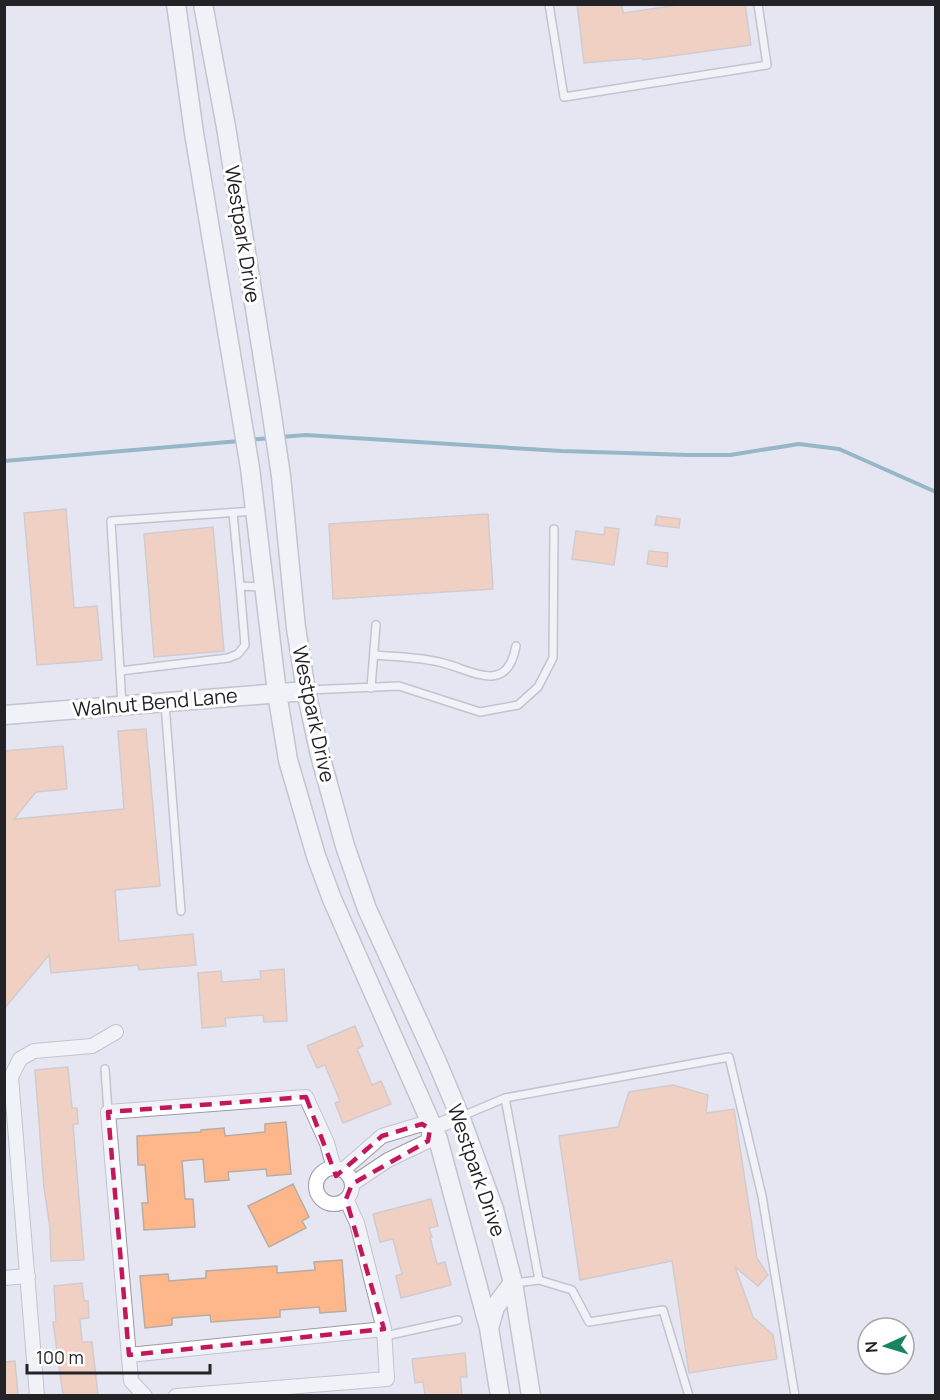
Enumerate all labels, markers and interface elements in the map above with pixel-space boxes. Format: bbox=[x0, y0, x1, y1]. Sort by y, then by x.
street label: Westpark Drive bbox=[219, 163, 267, 305]
street label: Westpark Drive bbox=[286, 643, 342, 785]
street label: Walnut Bend Lane bbox=[71, 681, 239, 723]
street label: Westpark Drive bbox=[442, 1100, 512, 1240]
north arrow bbox=[856, 1316, 916, 1376]
scale bar bbox=[27, 1337, 210, 1375]
text: N bbox=[860, 1341, 882, 1354]
text: 100 m bbox=[36, 1345, 84, 1369]

